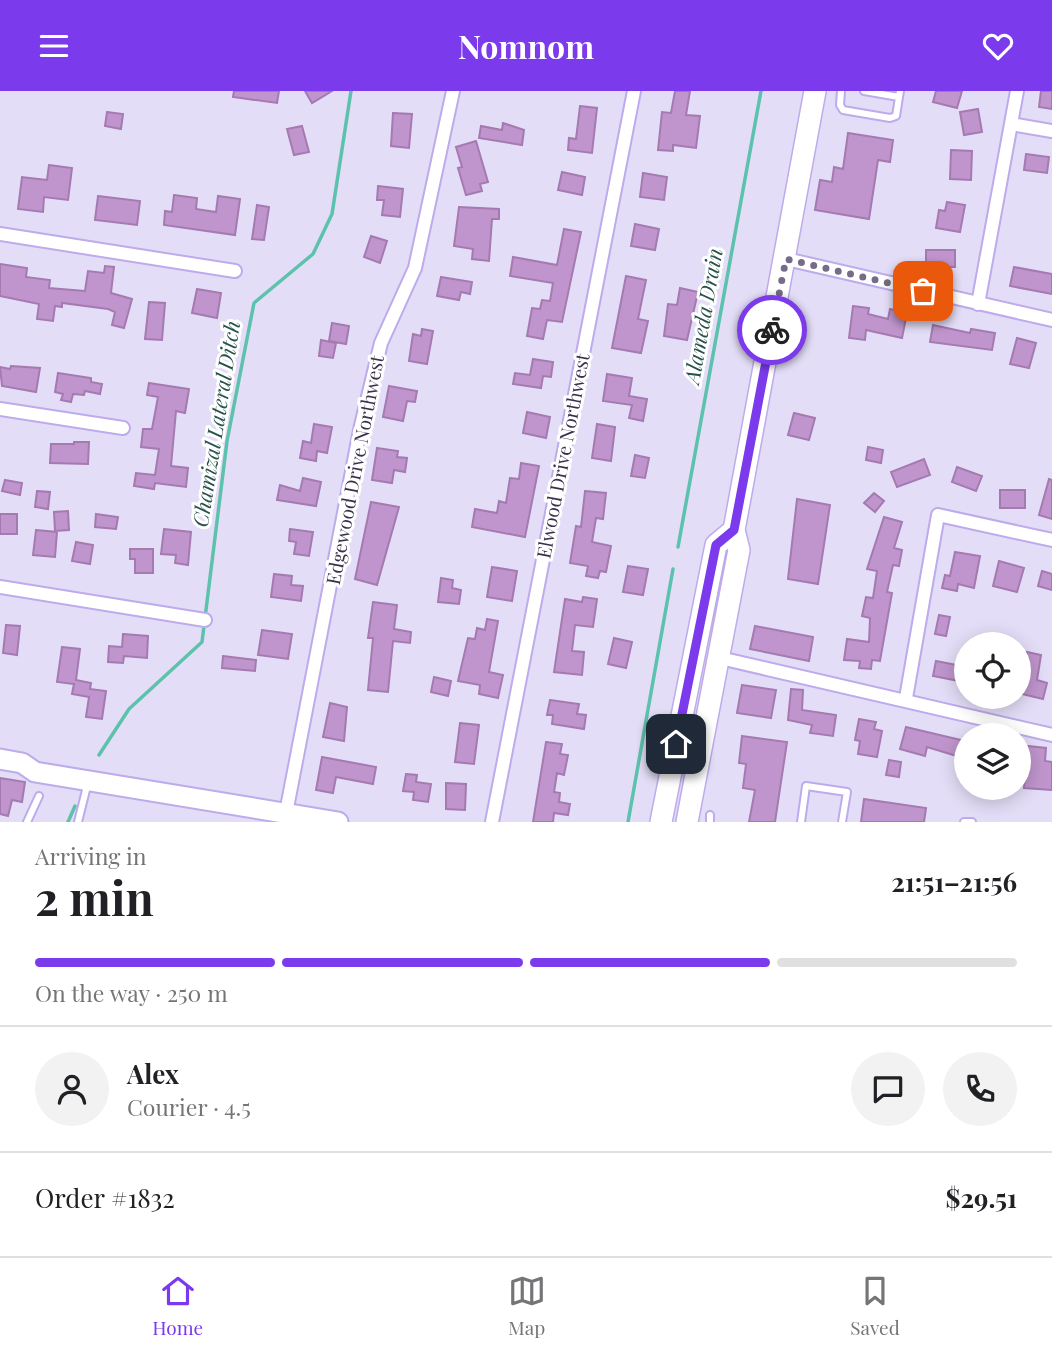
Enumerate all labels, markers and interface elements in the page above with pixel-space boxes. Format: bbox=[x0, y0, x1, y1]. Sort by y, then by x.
text: Nomnom bbox=[458, 24, 594, 67]
icon: menu bbox=[35, 27, 73, 65]
icon: heart bbox=[979, 27, 1017, 65]
water label: Alameda Drain bbox=[676, 246, 728, 387]
pin bbox=[893, 261, 953, 321]
icon: bag bbox=[904, 272, 942, 310]
courier bbox=[737, 295, 807, 365]
icon: bike bbox=[753, 311, 791, 349]
water label: Chamizal Lateral Ditch bbox=[185, 319, 245, 529]
street label: Elwood Drive Northwest bbox=[529, 351, 595, 561]
street label: Edgewood Drive Northwest bbox=[319, 353, 389, 587]
map controls bbox=[954, 632, 1031, 800]
button: locate bbox=[954, 632, 1031, 709]
pin bbox=[646, 714, 706, 774]
button: layers bbox=[954, 723, 1031, 800]
icon: home bbox=[657, 725, 695, 763]
text: Arriving in bbox=[35, 840, 147, 871]
text: 21:51–21:56 bbox=[891, 864, 1017, 899]
text: 2 min bbox=[35, 866, 154, 928]
text: On the way · 250 m bbox=[35, 977, 228, 1008]
button: person bbox=[35, 1052, 109, 1126]
button: chat bbox=[851, 1052, 925, 1126]
button: phone bbox=[943, 1052, 1017, 1126]
text: Alex bbox=[127, 1056, 179, 1091]
text: Courier · 4.5 bbox=[127, 1091, 251, 1122]
text: Order #1832 bbox=[35, 1180, 175, 1215]
text: $29.51 bbox=[946, 1180, 1017, 1215]
tab: Home bbox=[152, 1272, 203, 1340]
tab: Map bbox=[508, 1272, 546, 1340]
tab: Saved bbox=[850, 1272, 900, 1340]

